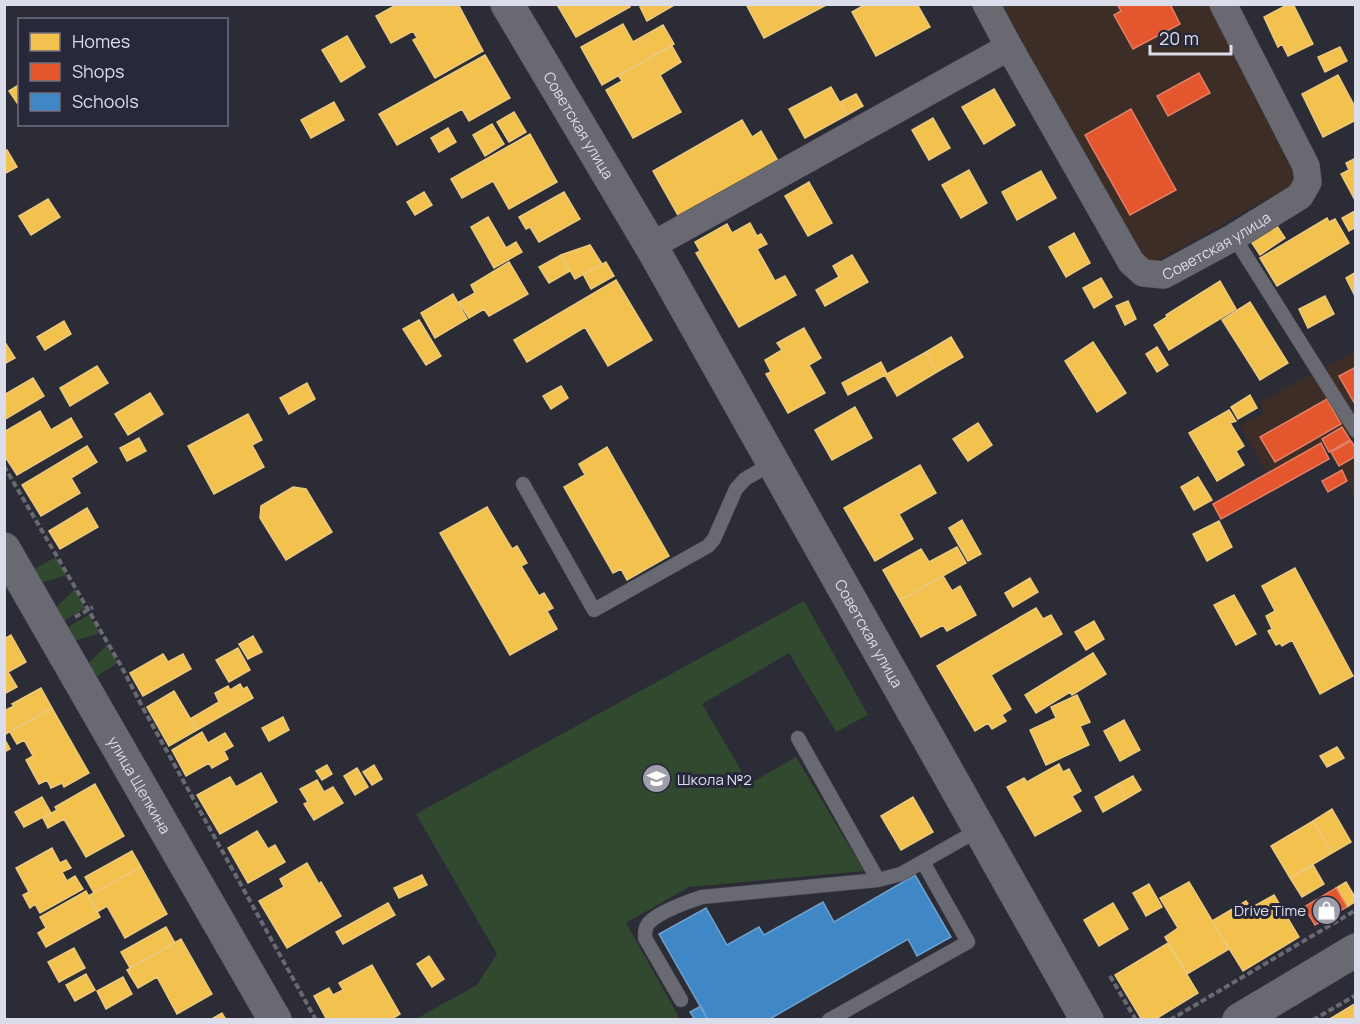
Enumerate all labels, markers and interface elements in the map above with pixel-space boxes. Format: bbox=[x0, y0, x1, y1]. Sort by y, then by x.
legend bbox=[18, 18, 228, 126]
scale bar bbox=[1150, 18, 1231, 56]
text: 20 m bbox=[1159, 26, 1199, 50]
text: Homes bbox=[72, 29, 130, 53]
text: Shops bbox=[72, 59, 124, 83]
street label: Советская улица bbox=[539, 68, 619, 183]
text: Schools bbox=[72, 89, 139, 113]
street label: Советская улица bbox=[1158, 206, 1274, 285]
street label: Советская улица bbox=[830, 575, 908, 691]
street label: улица Щепкина bbox=[103, 732, 176, 838]
school or university icon: Школа №2 bbox=[640, 763, 672, 795]
place label: Школа №2 bbox=[677, 769, 752, 790]
shop icon: Drive Time bbox=[1311, 894, 1343, 926]
place label: Drive Time bbox=[1234, 900, 1306, 921]

